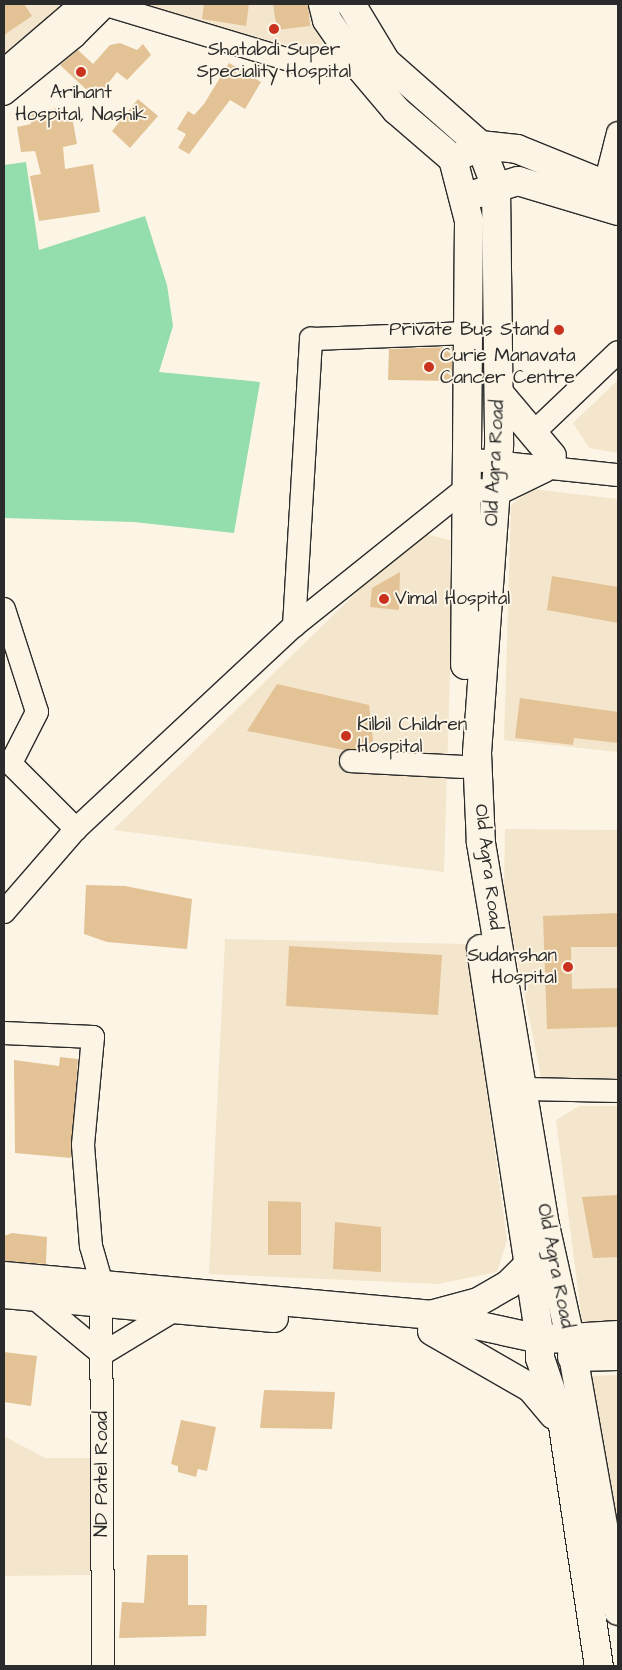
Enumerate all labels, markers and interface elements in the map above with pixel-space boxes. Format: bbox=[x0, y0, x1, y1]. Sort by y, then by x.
marker: Shatabdi Super Speciality Hospital bbox=[267, 22, 281, 36]
place label: Shatabdi Super Speciality Hospital bbox=[197, 39, 351, 83]
marker: Arihant Hospital, Nashik bbox=[74, 65, 88, 79]
place label: Arihant Hospital, Nashik bbox=[15, 82, 147, 126]
place label: Private Bus Stand bbox=[389, 319, 549, 341]
marker: Private Bus Stand bbox=[553, 324, 565, 336]
place label: Curie Manavata Cancer Centre bbox=[440, 345, 576, 389]
marker: Curie Manavata Cancer Centre bbox=[422, 360, 436, 374]
street label: Old Agra Road bbox=[480, 399, 510, 527]
place label: Vimal Hospital bbox=[395, 588, 510, 610]
marker: Vimal Hospital bbox=[377, 592, 391, 606]
place label: Kilbil Children Hospital bbox=[357, 714, 467, 758]
marker: Kilbil Children Hospital bbox=[339, 729, 353, 743]
street label: Old Agra Road bbox=[469, 803, 507, 931]
place label: Sudarshan Hospital bbox=[467, 945, 557, 989]
marker: Sudarshan Hospital bbox=[561, 960, 575, 974]
street label: Old Agra Road bbox=[532, 1202, 578, 1330]
street label: ND Patel Road bbox=[91, 1411, 113, 1537]

